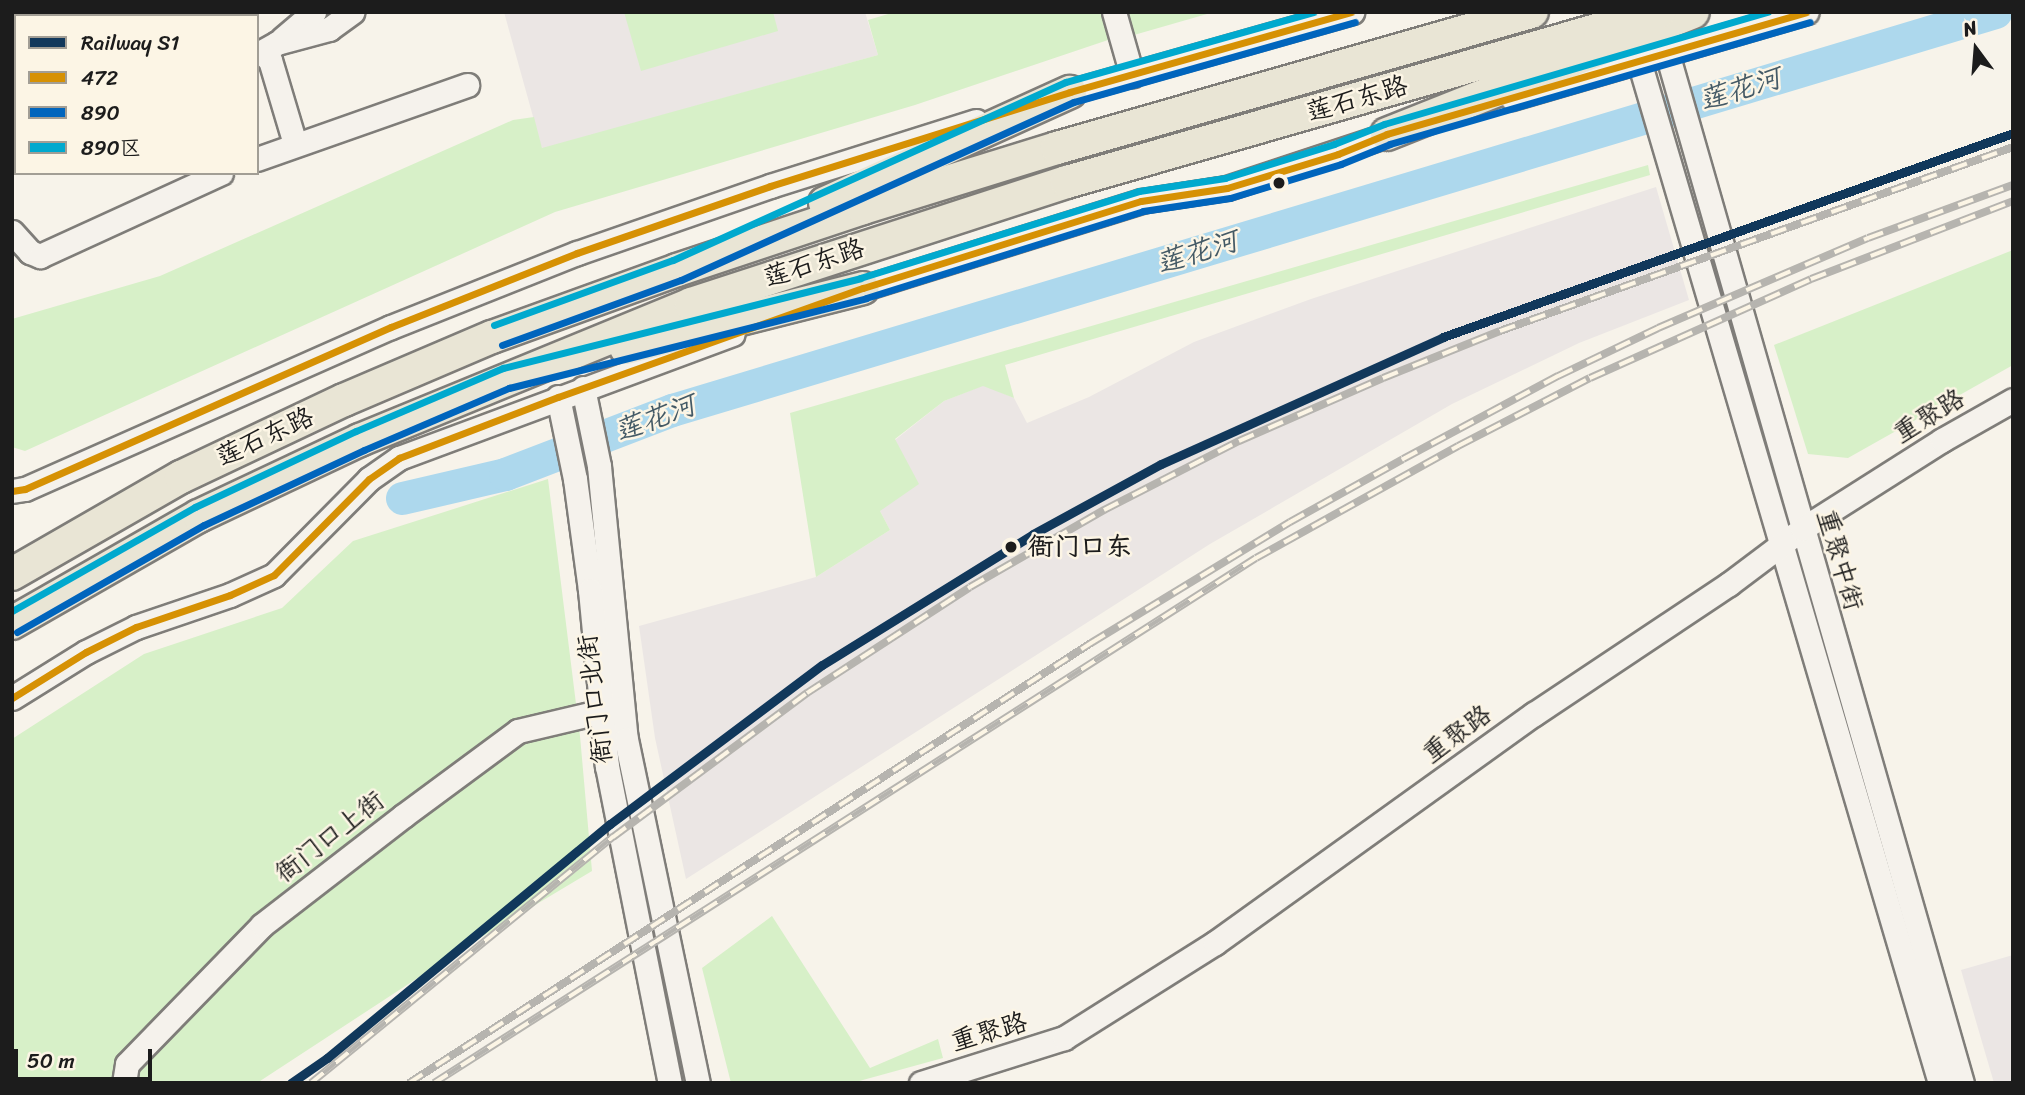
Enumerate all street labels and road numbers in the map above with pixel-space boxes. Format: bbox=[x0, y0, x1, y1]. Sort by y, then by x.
street label: 莲石东路 bbox=[1303, 70, 1411, 128]
street label: 莲石东路 bbox=[760, 232, 868, 294]
street label: 重聚路 bbox=[1888, 383, 1970, 449]
street label: 莲石东路 bbox=[211, 401, 319, 473]
street label: 重聚中街 bbox=[1811, 506, 1869, 614]
street label: 衙门口北街 bbox=[572, 633, 618, 765]
street label: 重聚路 bbox=[1416, 698, 1498, 770]
street label: 衙门口上街 bbox=[269, 785, 391, 889]
street label: 重聚路 bbox=[947, 1006, 1031, 1058]

